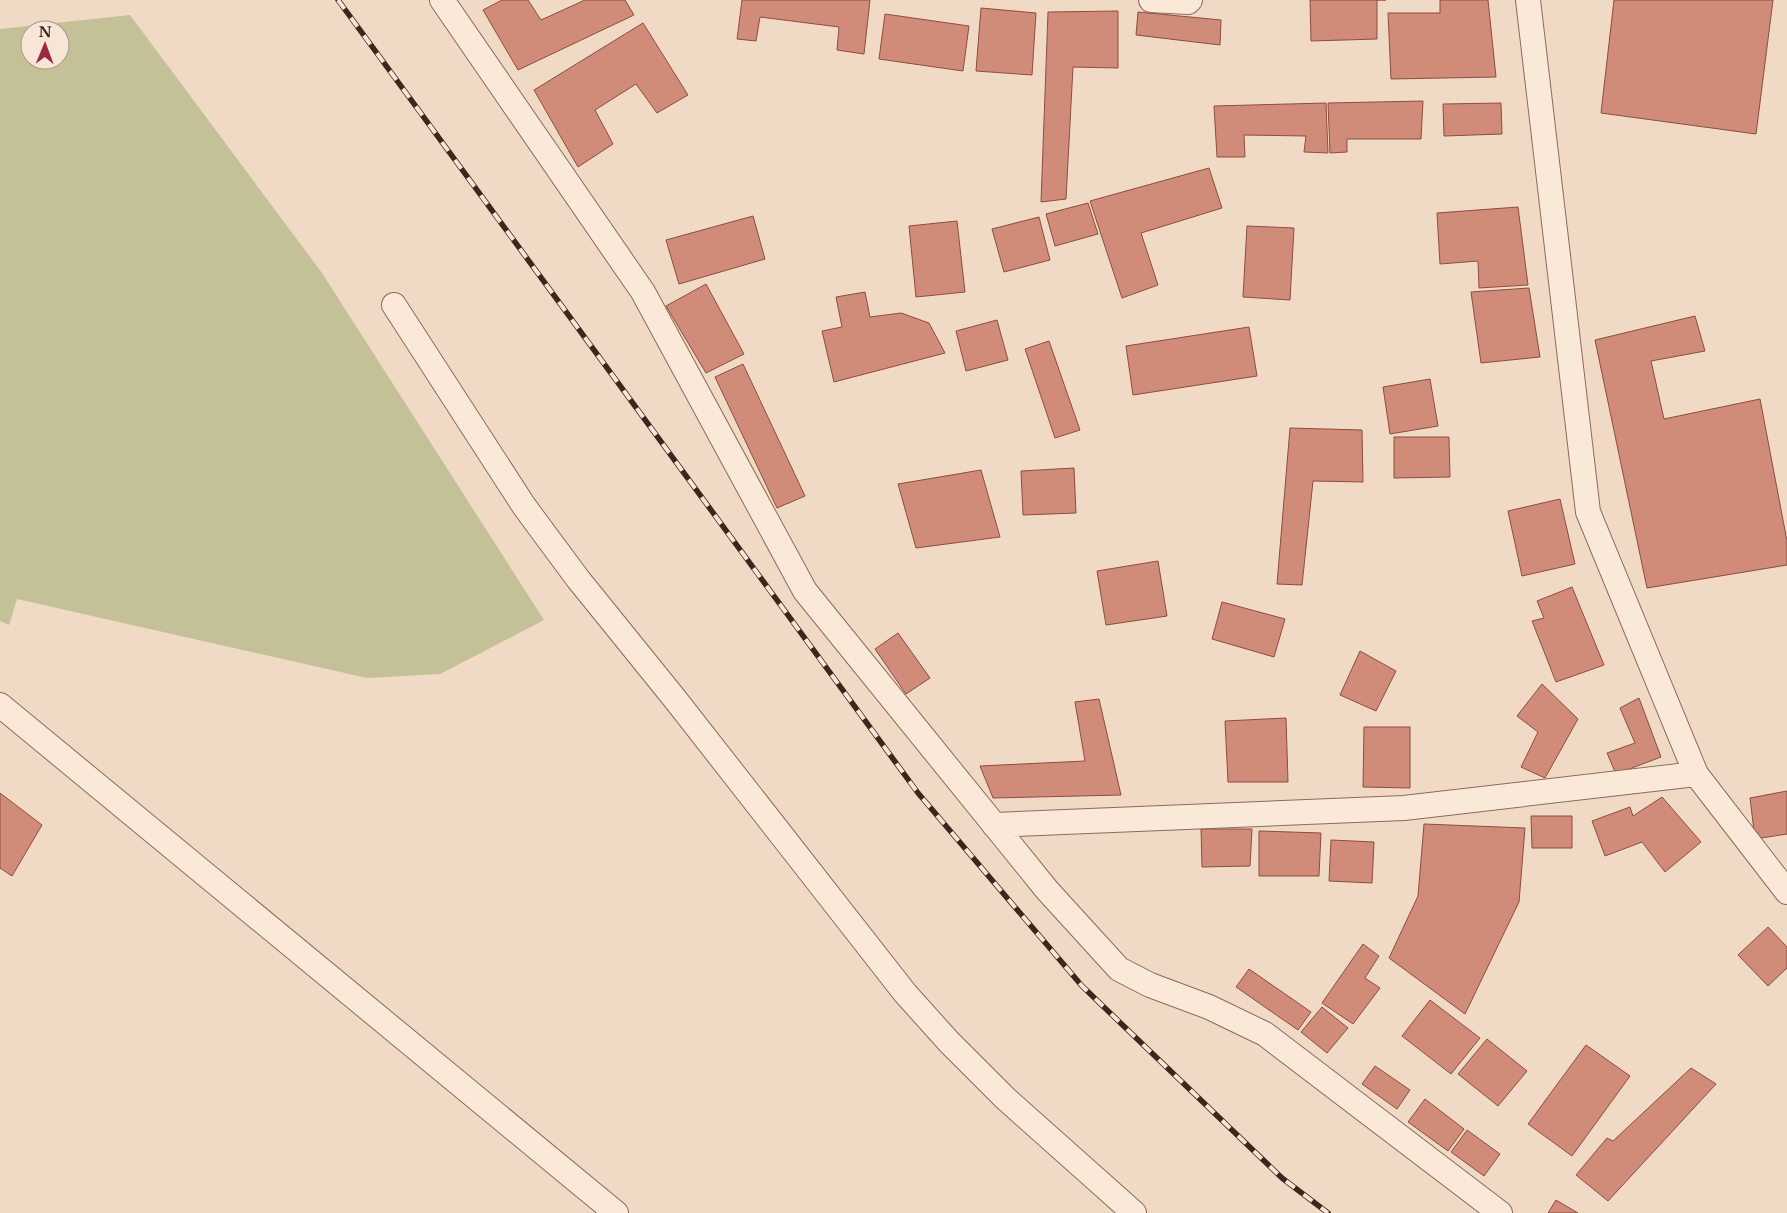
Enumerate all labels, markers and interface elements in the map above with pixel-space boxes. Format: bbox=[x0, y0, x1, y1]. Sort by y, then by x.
north arrow bbox=[20, 20, 70, 70]
text: N bbox=[38, 23, 52, 41]

